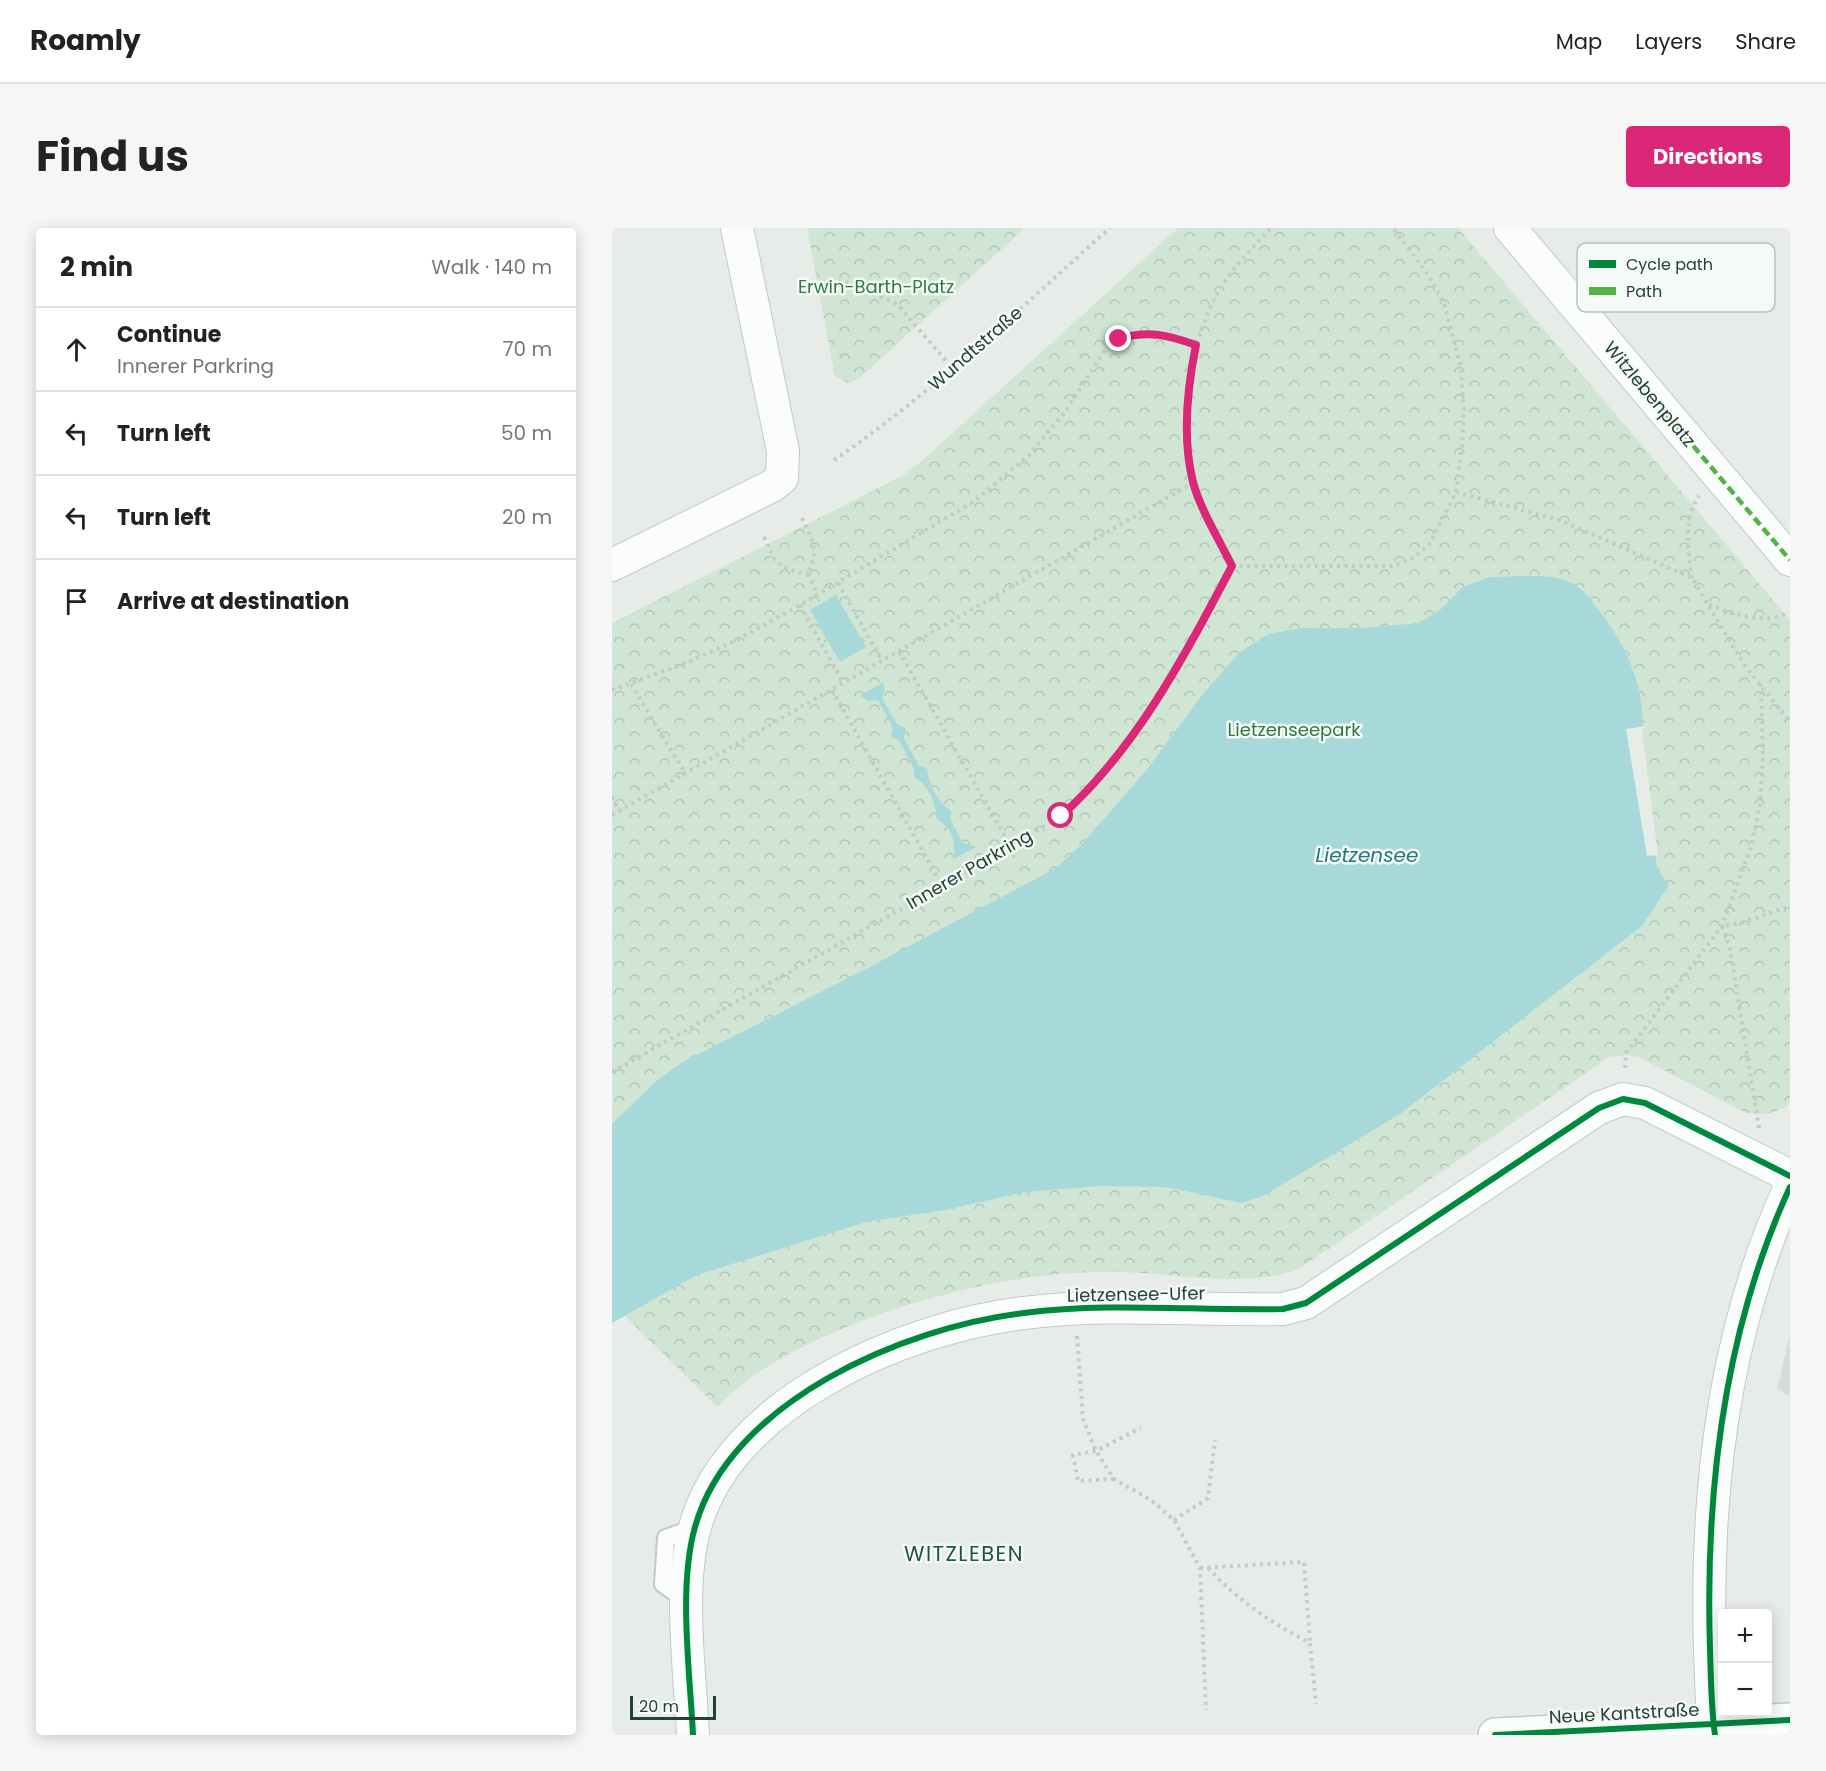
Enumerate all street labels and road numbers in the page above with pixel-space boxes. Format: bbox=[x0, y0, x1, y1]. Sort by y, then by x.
street label: Wundtstraße bbox=[922, 300, 1028, 396]
street label: Witzlebenplatz bbox=[1598, 336, 1702, 452]
street label: Innerer Parkring bbox=[902, 823, 1036, 915]
street label: Lietzensee-Ufer bbox=[1067, 1280, 1206, 1308]
street label: Neue Kantstraße bbox=[1548, 1697, 1700, 1729]

